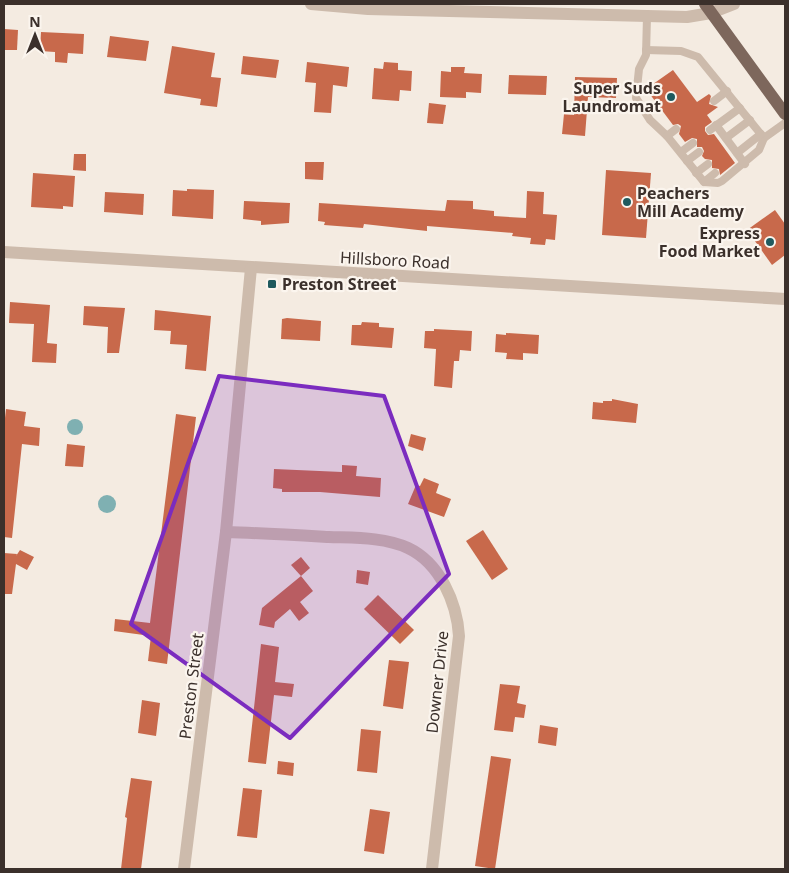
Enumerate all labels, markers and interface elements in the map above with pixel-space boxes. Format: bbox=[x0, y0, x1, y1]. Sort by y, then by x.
north arrow bbox=[10, 10, 60, 60]
text: N bbox=[29, 12, 41, 31]
place label: Super Suds Laundromat bbox=[563, 77, 661, 117]
marker: Super Suds Laundromat bbox=[665, 91, 677, 103]
place label: Peachers Mill Academy bbox=[637, 182, 745, 222]
marker: Peachers Mill Academy bbox=[621, 196, 633, 208]
place label: Express Food Market bbox=[659, 222, 760, 262]
marker: Express Food Market bbox=[764, 236, 776, 248]
street label: Hillsboro Road bbox=[339, 246, 451, 274]
place label: Preston Street bbox=[282, 273, 397, 295]
marker: Preston Street bbox=[266, 278, 278, 290]
street label: Downer Drive bbox=[421, 630, 453, 734]
street label: Preston Street bbox=[174, 631, 208, 740]

